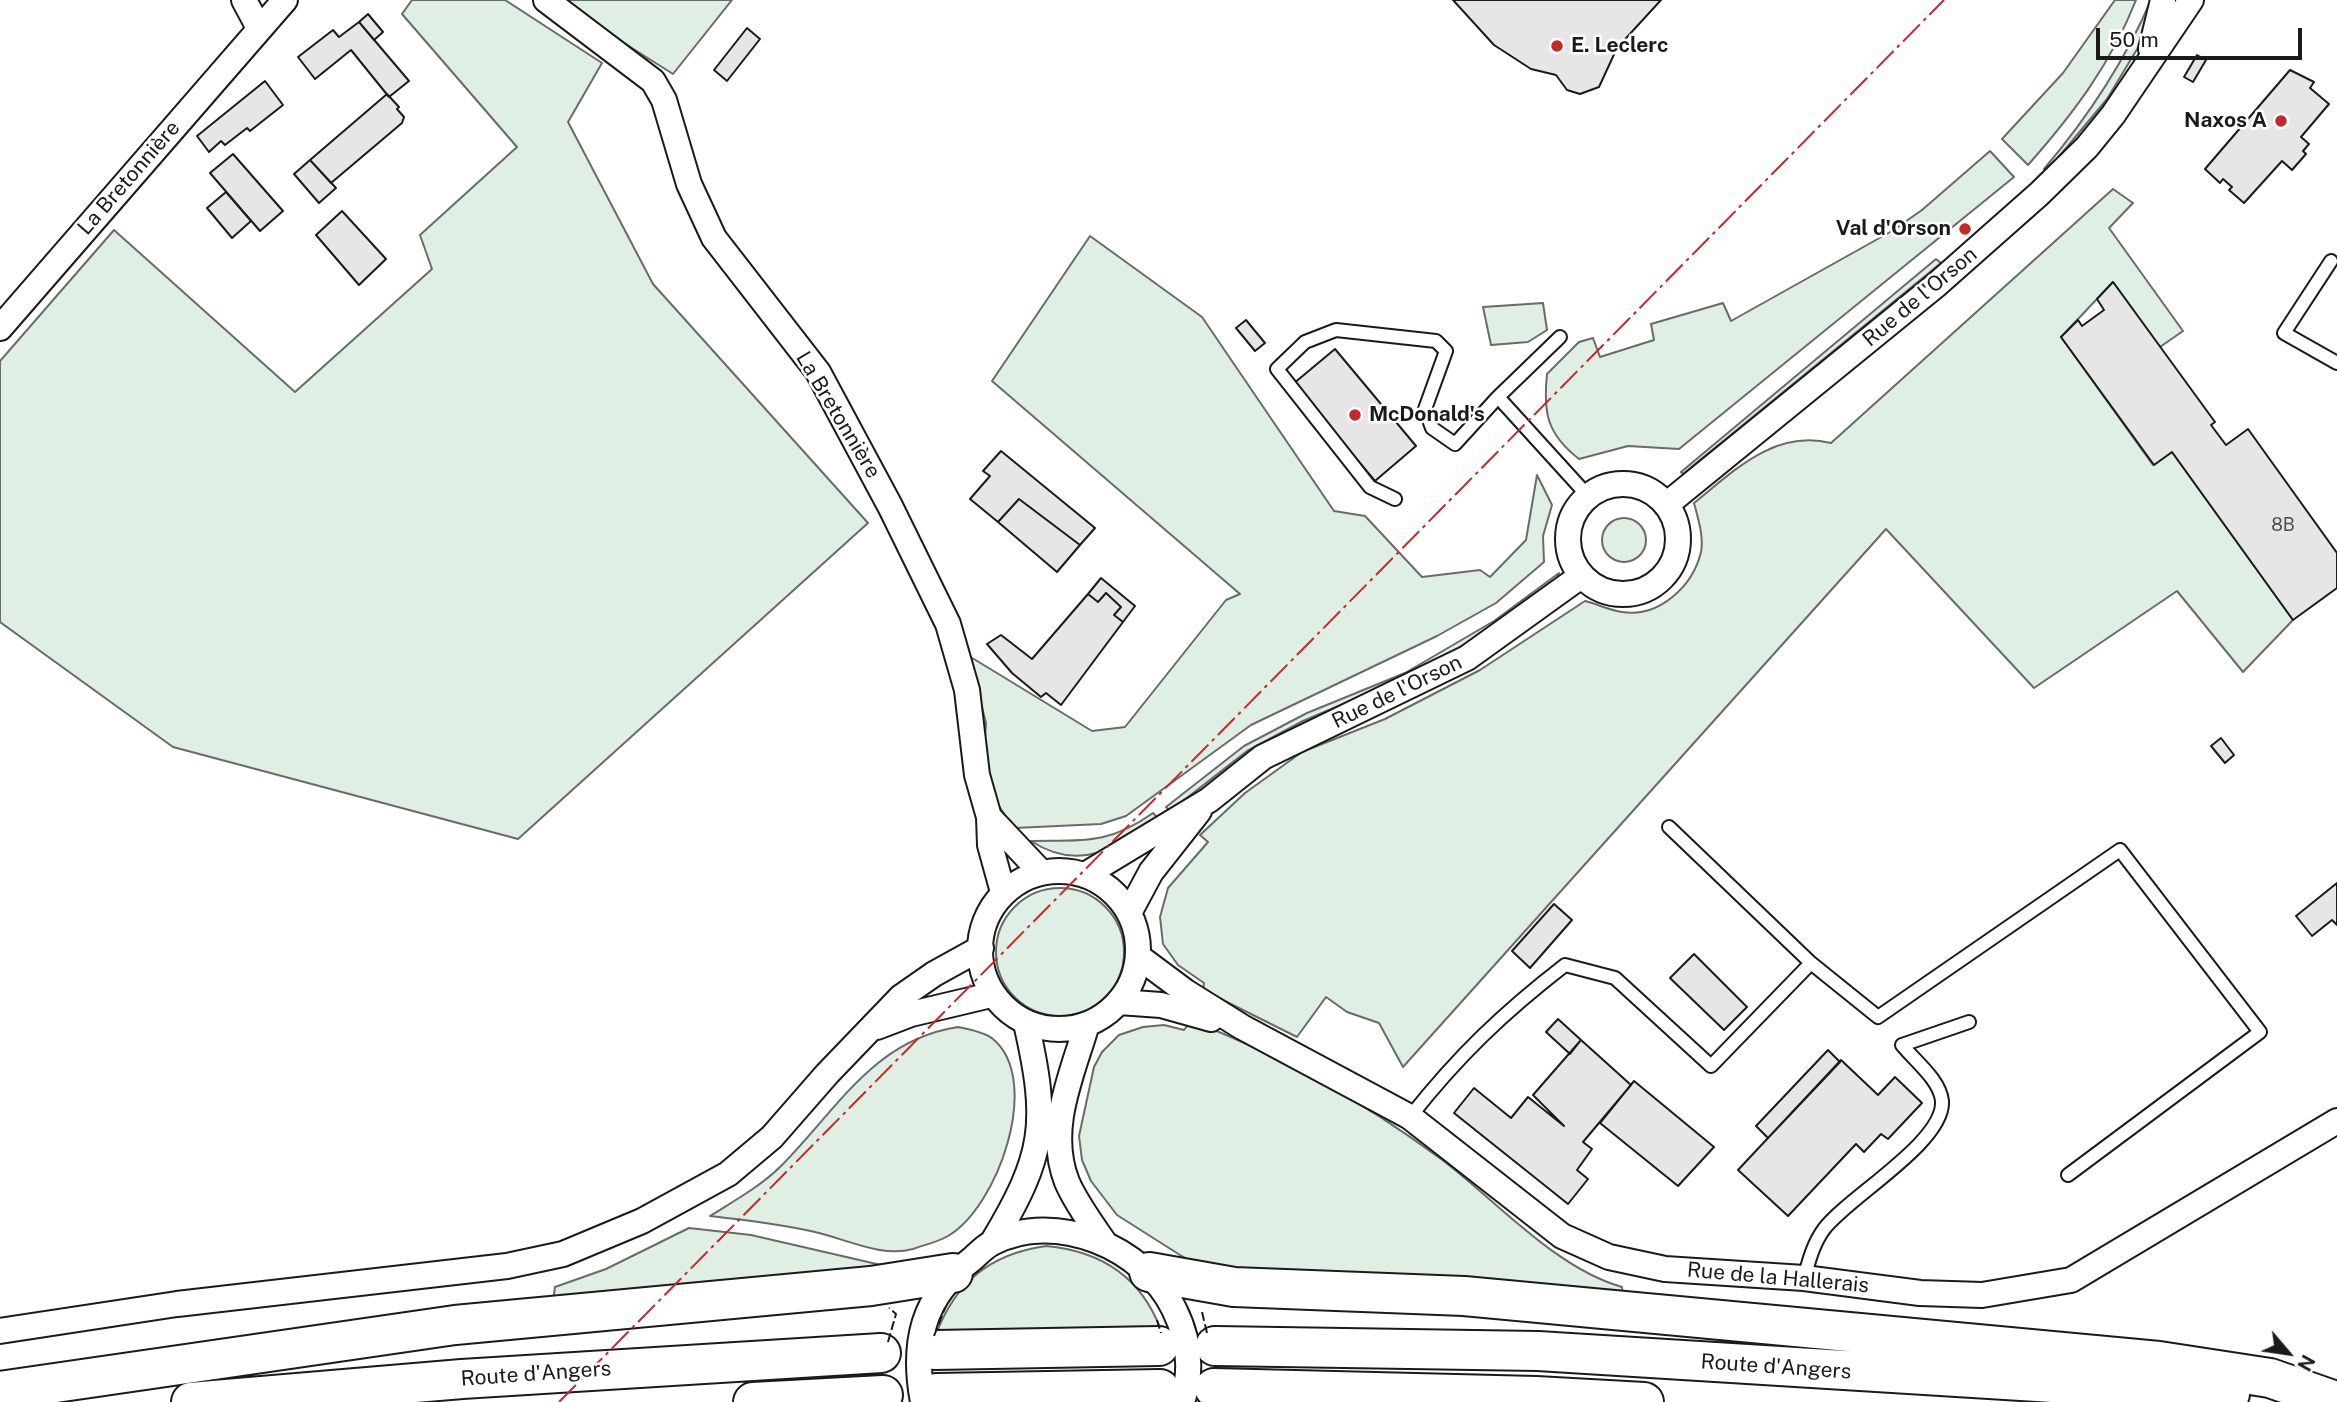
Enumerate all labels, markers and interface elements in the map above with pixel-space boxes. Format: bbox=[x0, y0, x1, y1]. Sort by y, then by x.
scale bar bbox=[2099, 14, 2306, 58]
text: 50 m bbox=[2109, 27, 2159, 52]
place label: E. Leclerc bbox=[1571, 33, 1668, 59]
marker: E. Leclerc bbox=[1549, 38, 1565, 54]
place label: Naxos A bbox=[2184, 108, 2267, 134]
marker: Naxos A bbox=[2273, 113, 2289, 129]
street label: La Bretonnière bbox=[73, 116, 185, 240]
place label: Val d'Orson bbox=[1836, 216, 1951, 242]
marker: Val d'Orson bbox=[1957, 221, 1973, 237]
street label: Rue de l'Orson bbox=[1858, 242, 1982, 352]
street label: La Bretonnière bbox=[790, 347, 886, 483]
place label: McDonald's bbox=[1369, 402, 1485, 428]
marker: McDonald's bbox=[1347, 407, 1363, 423]
house number: 8B bbox=[2271, 514, 2295, 536]
street label: Rue de l'Orson bbox=[1328, 650, 1466, 734]
street label: Rue de la Hallerais bbox=[1686, 1257, 1870, 1299]
north arrow bbox=[2253, 1318, 2323, 1388]
street label: Route d'Angers bbox=[1700, 1349, 1852, 1385]
text: N bbox=[2293, 1351, 2320, 1375]
street label: Route d'Angers bbox=[460, 1356, 612, 1392]

